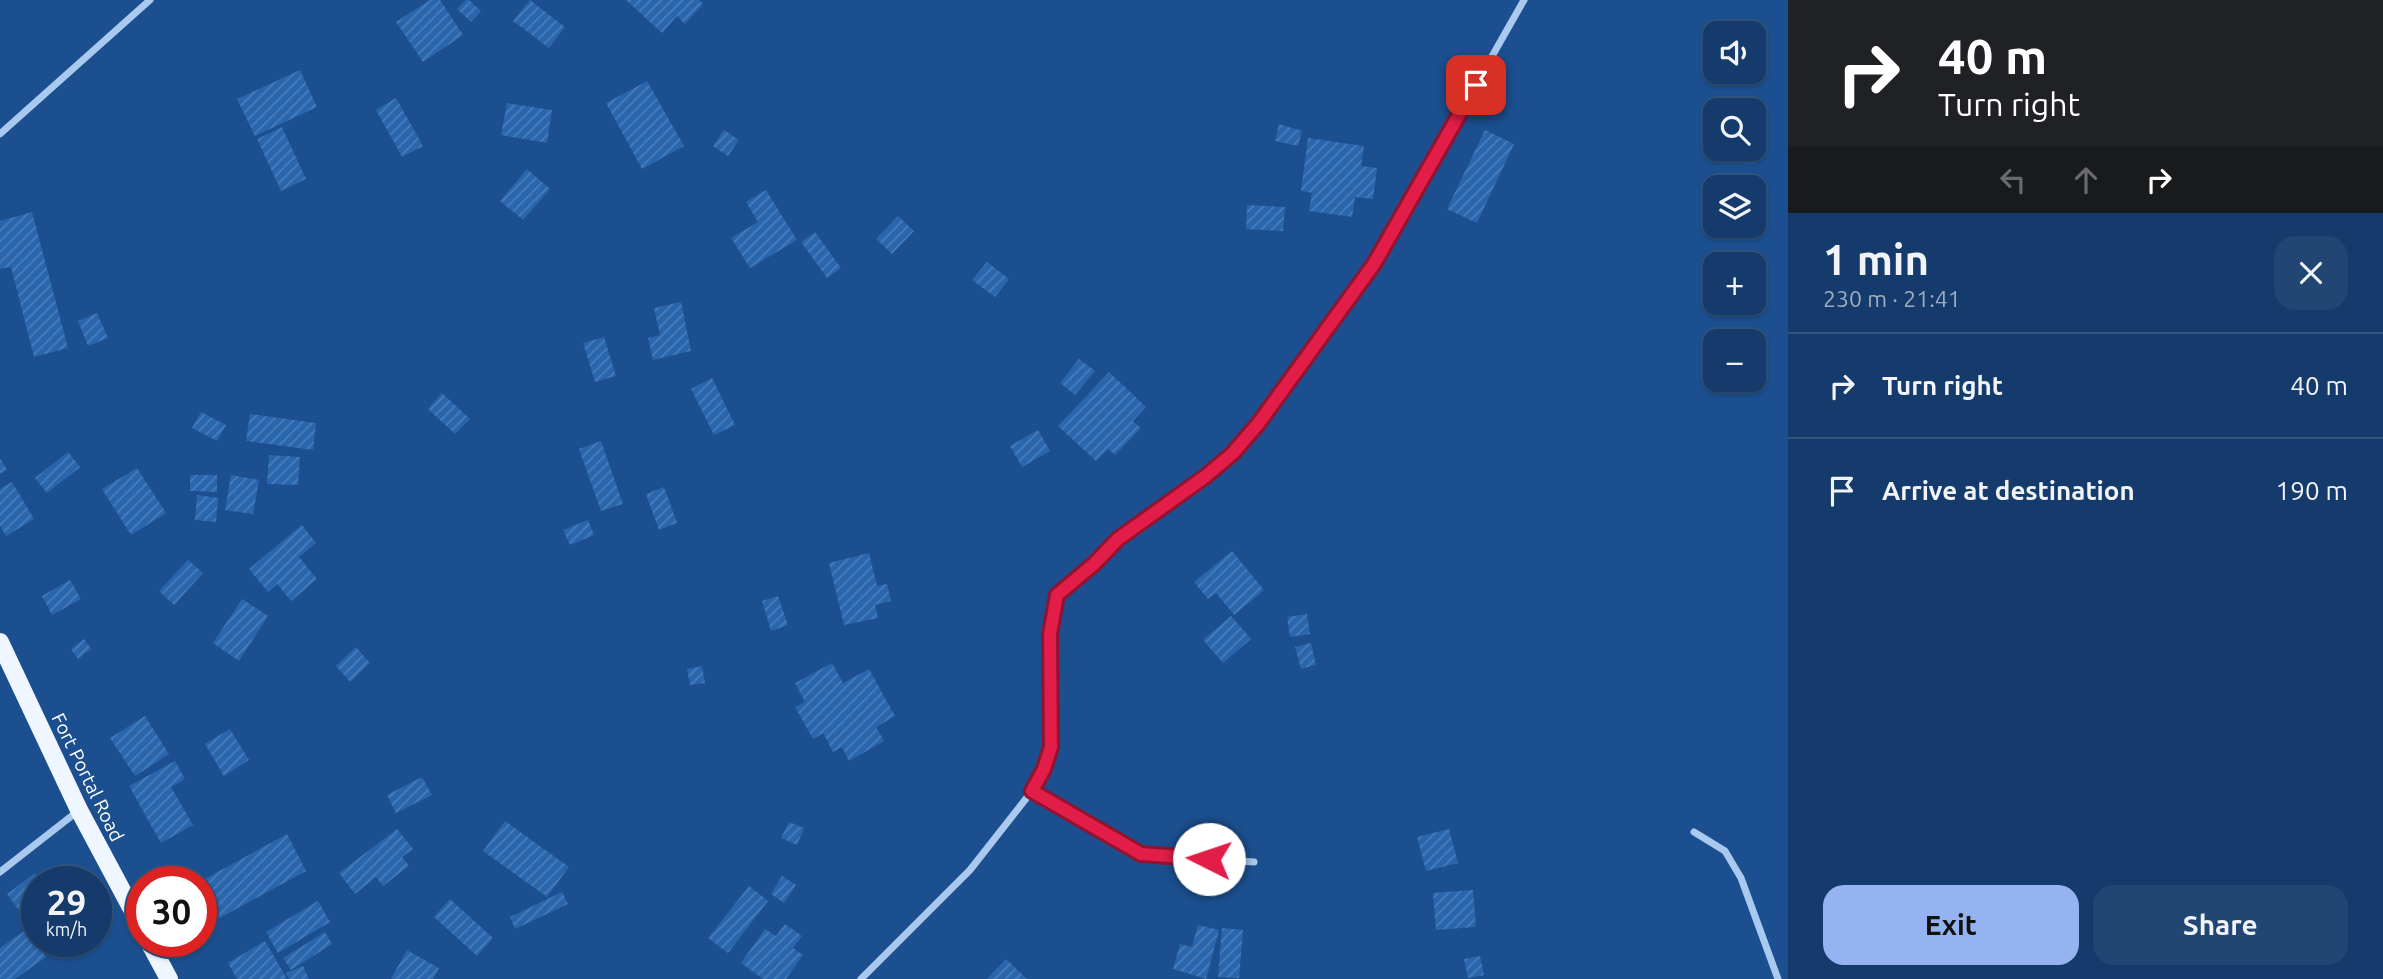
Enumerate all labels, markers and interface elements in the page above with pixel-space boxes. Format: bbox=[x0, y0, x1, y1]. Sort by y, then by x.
map controls bbox=[1703, 21, 1766, 392]
button: sound bbox=[1703, 21, 1766, 84]
icon: right bbox=[1823, 28, 1914, 119]
text: 40 m bbox=[1938, 28, 2047, 83]
pin bbox=[1446, 55, 1506, 115]
icon: arrive bbox=[1457, 66, 1495, 104]
text: Turn right bbox=[1938, 86, 2080, 122]
button: search bbox=[1703, 98, 1766, 161]
icon: left bbox=[1994, 161, 2032, 199]
icon: ahead bbox=[2067, 161, 2105, 199]
icon: right bbox=[2140, 161, 2178, 199]
button: layers bbox=[1703, 175, 1766, 238]
text: 1 min bbox=[1823, 236, 1929, 283]
button: close bbox=[2274, 236, 2348, 310]
button: + bbox=[1703, 252, 1766, 315]
text: 230 m · 21:41 bbox=[1823, 286, 1961, 311]
button: − bbox=[1703, 329, 1766, 392]
icon: right bbox=[1823, 367, 1861, 405]
text: Turn right bbox=[1882, 371, 2003, 400]
text: 40 m bbox=[2290, 371, 2348, 400]
icon: arrive bbox=[1823, 472, 1861, 510]
text: Arrive at destination bbox=[1882, 476, 2135, 505]
text: 190 m bbox=[2276, 476, 2348, 505]
street label: Fort Portal Road bbox=[47, 709, 129, 845]
position arrow bbox=[1172, 822, 1246, 896]
speed limit sign: 30 bbox=[126, 866, 217, 957]
text: 29 bbox=[47, 882, 86, 922]
button: Exit bbox=[1823, 885, 2079, 965]
button: Share bbox=[2093, 885, 2348, 965]
text: km/h bbox=[46, 919, 87, 939]

